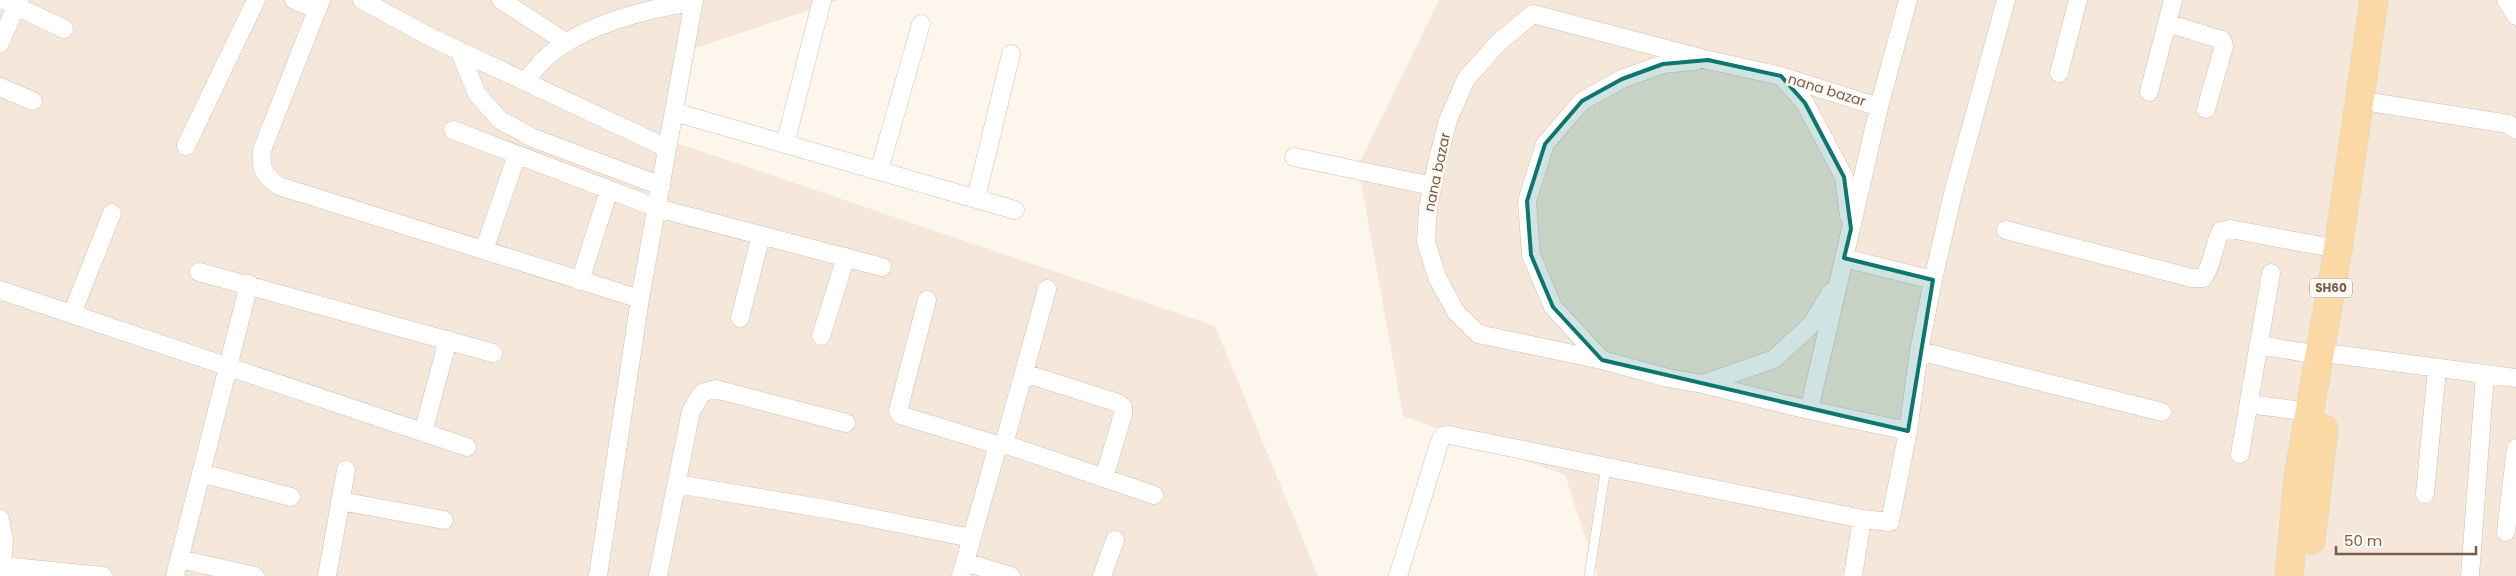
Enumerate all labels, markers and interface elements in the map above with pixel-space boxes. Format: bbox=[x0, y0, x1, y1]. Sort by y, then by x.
street label: nana bazar bbox=[1786, 69, 1868, 111]
street label: nana bazar bbox=[1419, 131, 1455, 213]
road number: SH60 bbox=[2310, 278, 2352, 298]
scale bar bbox=[2336, 524, 2476, 556]
text: 50 m bbox=[2344, 530, 2382, 551]

